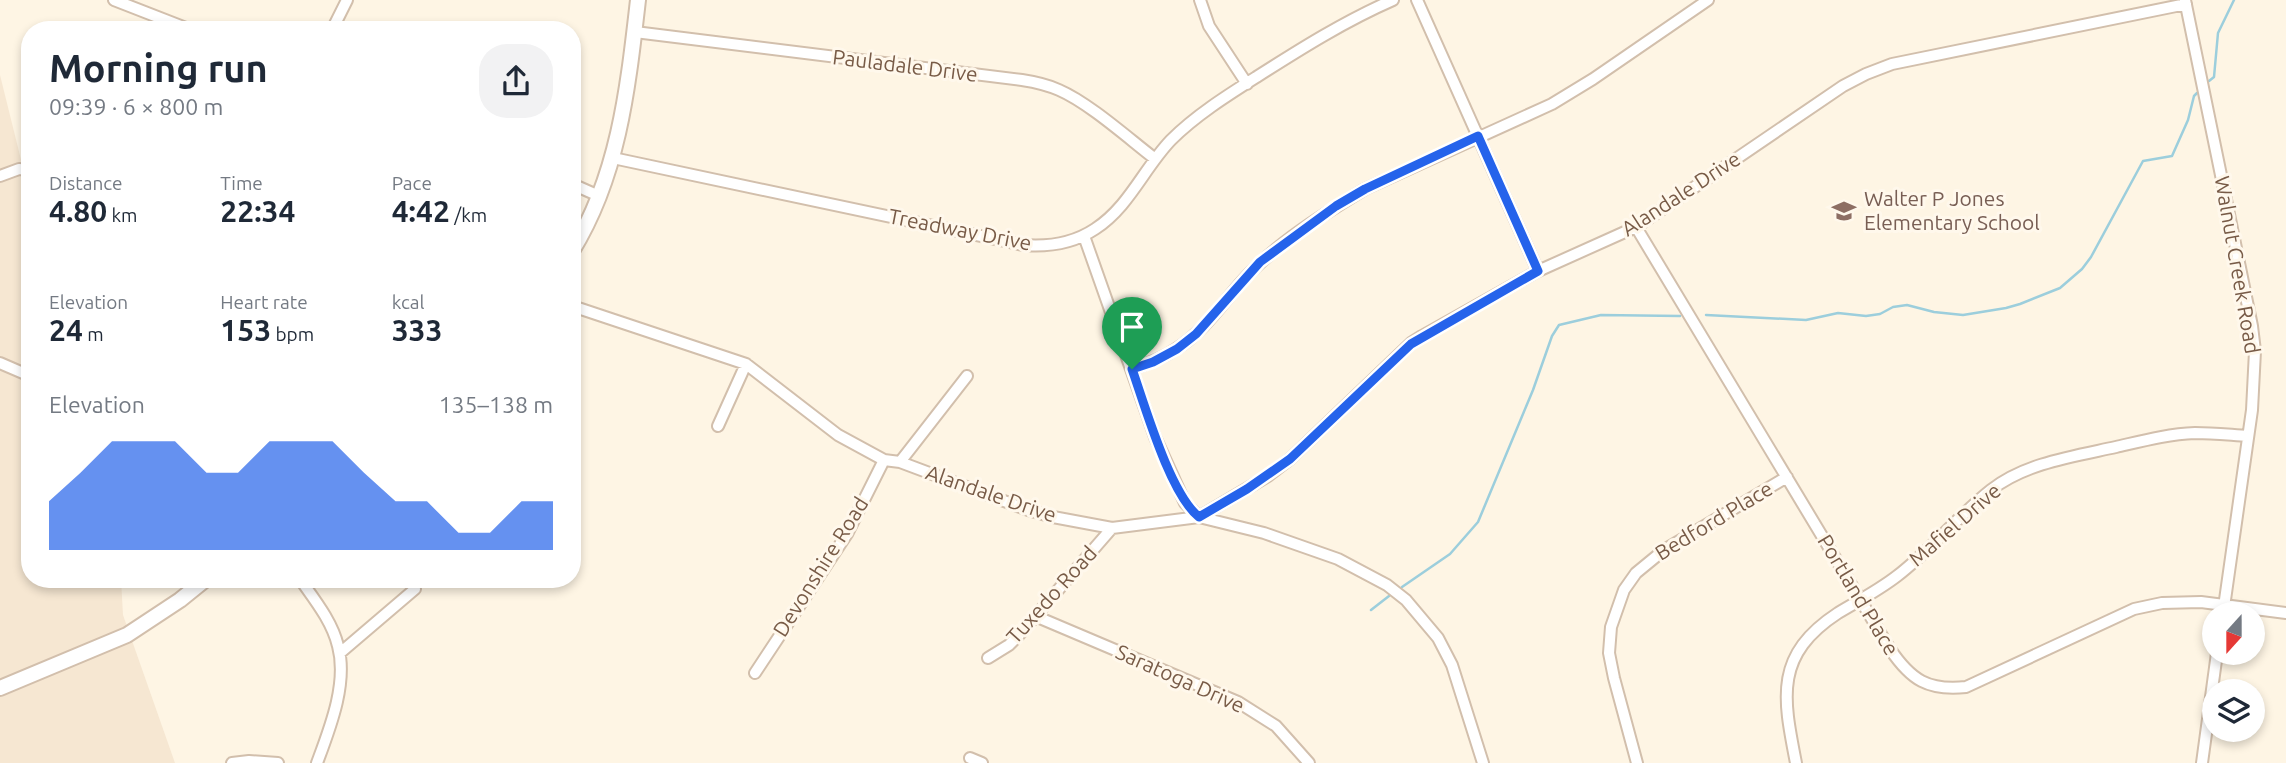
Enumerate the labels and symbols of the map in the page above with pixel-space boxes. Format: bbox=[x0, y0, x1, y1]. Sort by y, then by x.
street label: Pauladale Drive bbox=[831, 44, 979, 86]
street label: Alandale Drive bbox=[1617, 146, 1744, 240]
street label: Walnut Creek Road bbox=[2211, 174, 2265, 356]
place label: Walter P Jones Elementary School bbox=[1864, 186, 2040, 234]
school or university icon: Walter P Jones Elementary School bbox=[1830, 197, 1858, 225]
street label: Treadway Drive bbox=[887, 203, 1034, 255]
pin bbox=[1102, 297, 1162, 369]
street label: Alandale Drive bbox=[923, 459, 1060, 527]
street label: Bedford Place bbox=[1650, 476, 1777, 565]
street label: Mafiel Drive bbox=[1904, 478, 2005, 571]
street label: Devonshire Road bbox=[768, 492, 873, 641]
street label: Portland Place bbox=[1813, 530, 1904, 659]
street label: Tuxedo Road bbox=[1001, 541, 1101, 648]
north arrow bbox=[2202, 602, 2264, 665]
street label: Saratoga Drive bbox=[1112, 639, 1248, 717]

